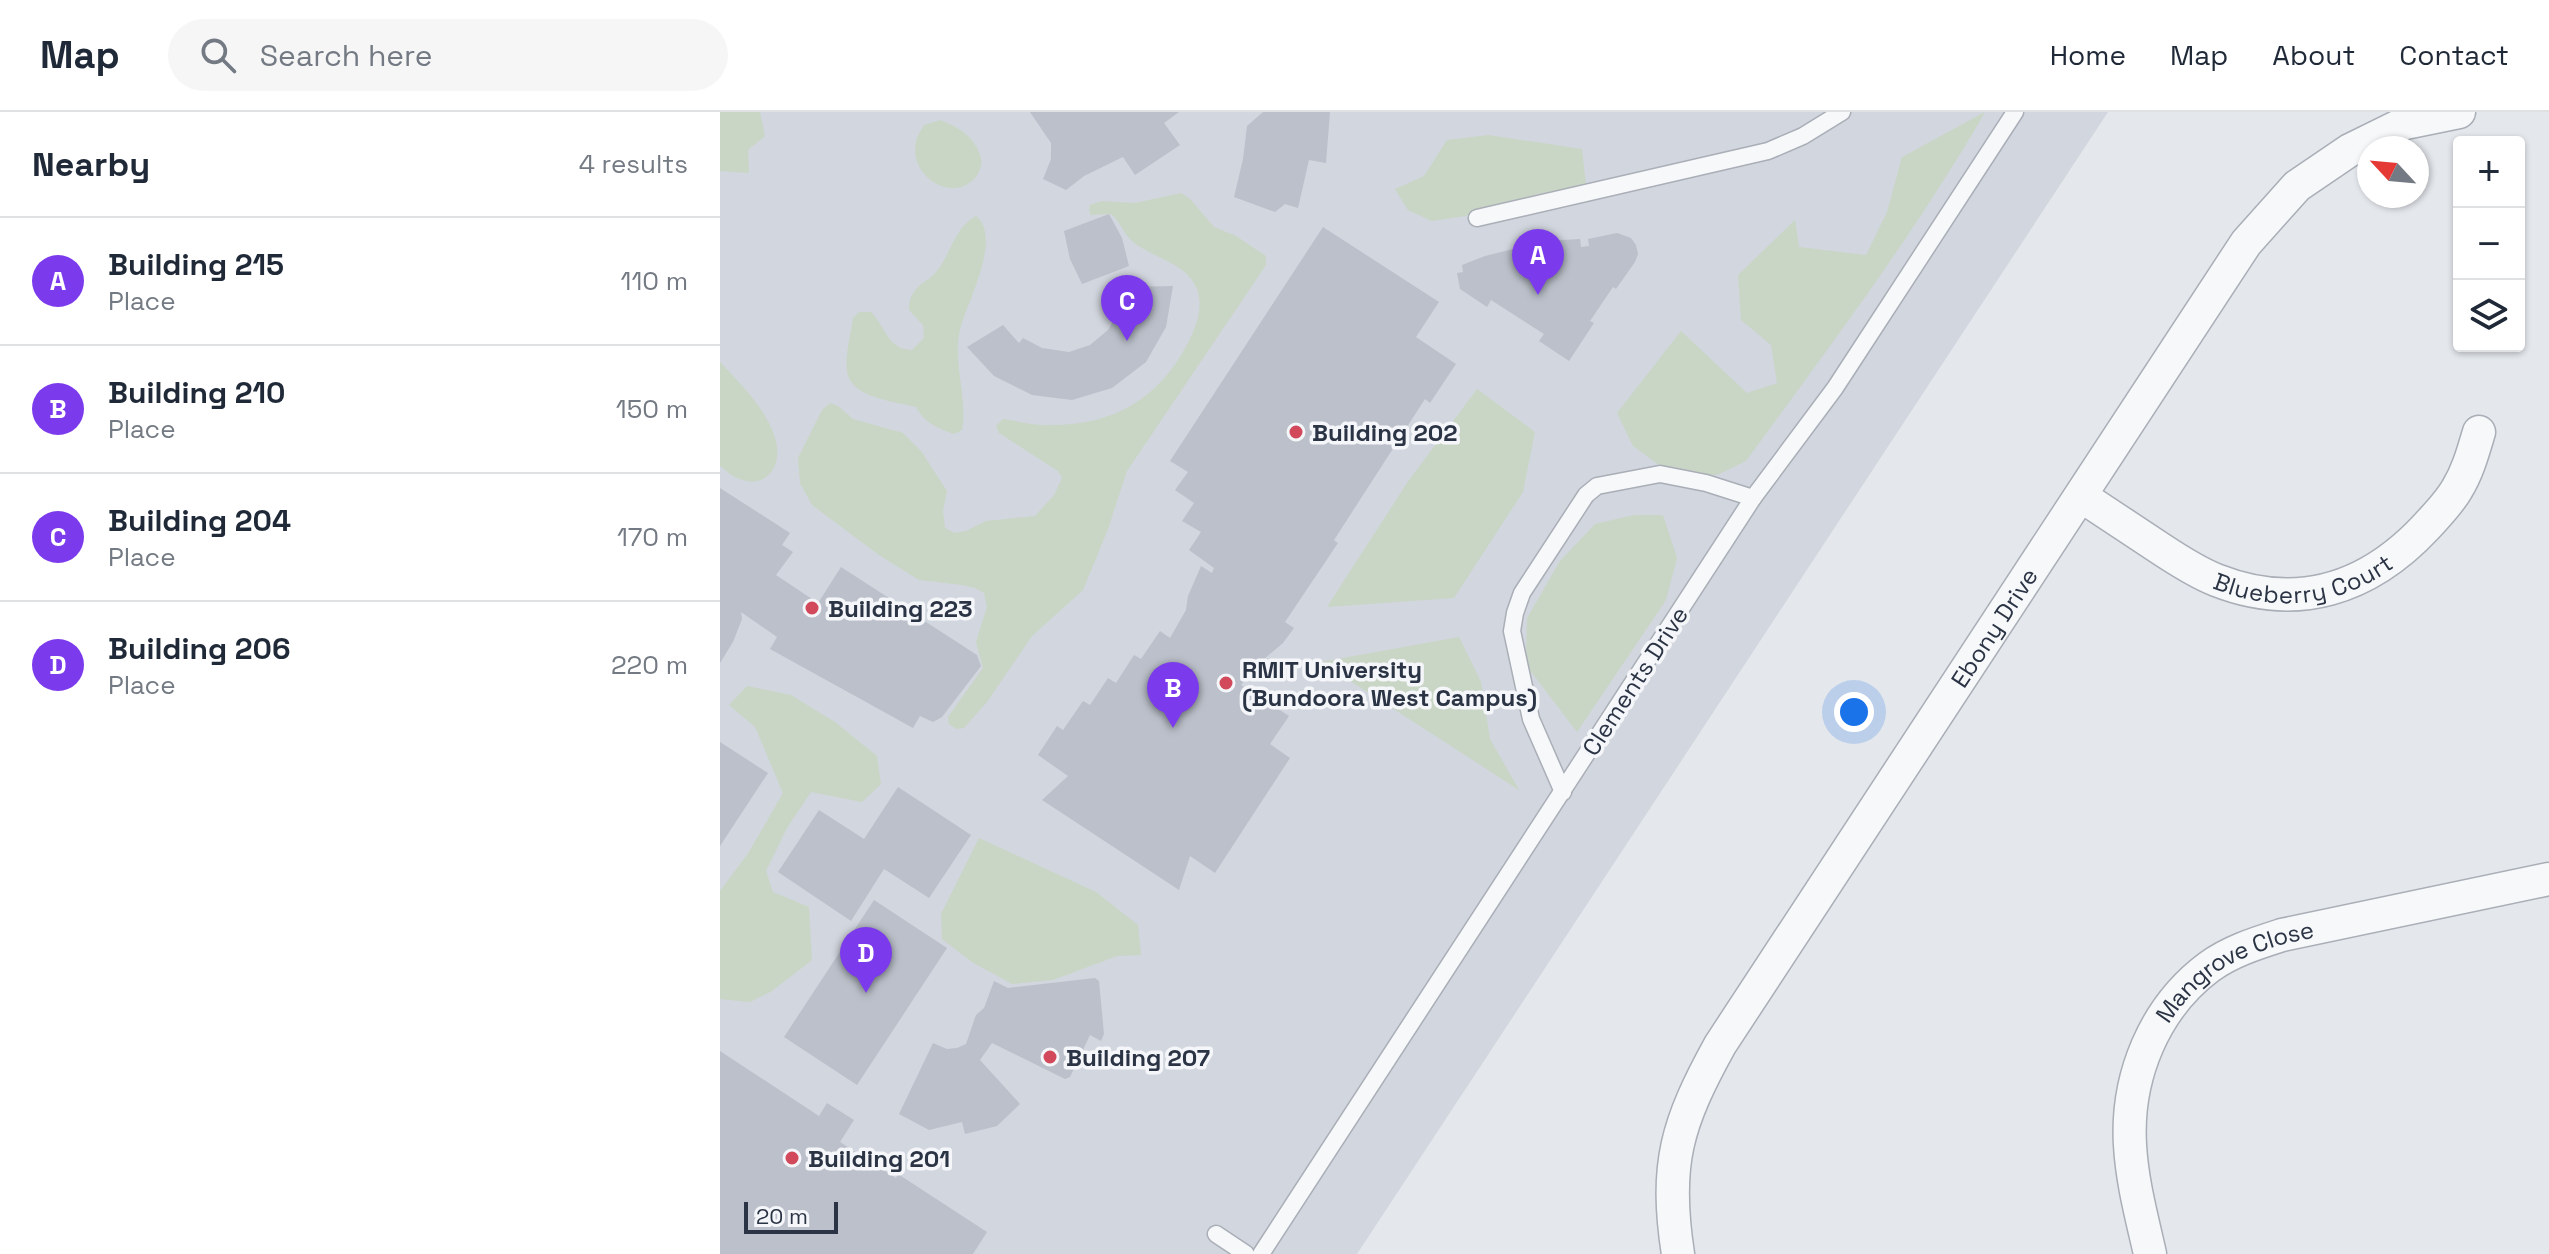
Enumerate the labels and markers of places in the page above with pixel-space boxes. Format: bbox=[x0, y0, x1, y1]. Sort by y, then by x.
pin: A bbox=[1512, 229, 1564, 295]
pin: C bbox=[1101, 275, 1153, 341]
place label: Building 202 bbox=[1312, 417, 1457, 448]
marker: Building 202 bbox=[1287, 423, 1305, 441]
place label: Building 223 bbox=[828, 593, 972, 624]
marker: Building 223 bbox=[803, 599, 821, 617]
place label: RMIT University (Bundoora West Campus) bbox=[1242, 654, 1537, 713]
pin: B bbox=[1147, 662, 1199, 728]
marker: RMIT University (Bundoora West Campus) bbox=[1217, 674, 1235, 692]
pin: D bbox=[840, 927, 892, 993]
place label: Building 207 bbox=[1066, 1042, 1210, 1073]
marker: Building 207 bbox=[1041, 1048, 1059, 1066]
place label: Building 201 bbox=[808, 1143, 950, 1174]
marker: Building 201 bbox=[783, 1149, 801, 1167]

